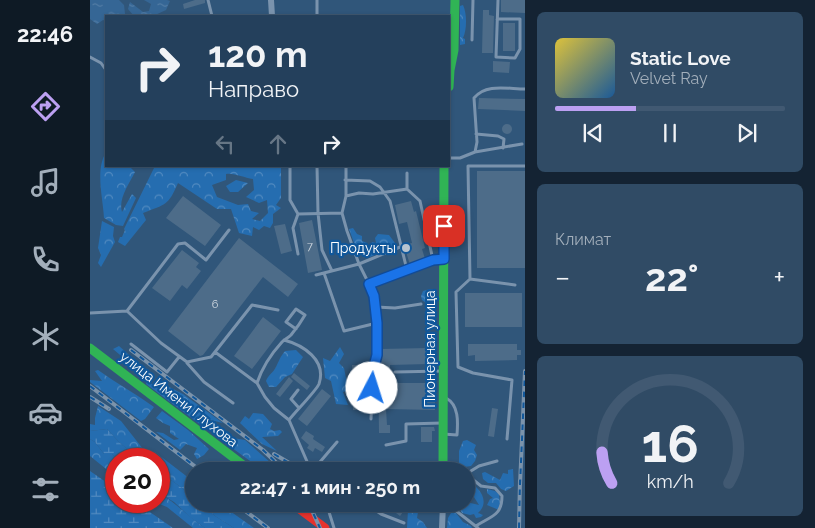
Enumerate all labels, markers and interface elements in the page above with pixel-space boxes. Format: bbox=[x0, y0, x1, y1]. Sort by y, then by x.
text: 22:46 bbox=[17, 21, 73, 47]
text: 120 m bbox=[208, 34, 308, 75]
icon: right bbox=[125, 35, 190, 100]
text: Static Love bbox=[630, 47, 731, 69]
text: Velvet Ray bbox=[630, 69, 708, 88]
text: Направо bbox=[208, 76, 299, 102]
icon: directions bbox=[28, 89, 63, 124]
icon: previous bbox=[579, 119, 607, 147]
icon: pause bbox=[656, 119, 684, 147]
icon: next bbox=[733, 119, 761, 147]
icon: left bbox=[211, 130, 239, 158]
icon: ahead bbox=[264, 130, 292, 158]
icon: right bbox=[317, 130, 345, 158]
icon: music bbox=[28, 165, 63, 200]
pin bbox=[423, 205, 465, 247]
icon: arrive bbox=[430, 212, 458, 240]
text: Климат bbox=[555, 230, 611, 249]
house number: 7 bbox=[307, 240, 313, 253]
place label: Продукты bbox=[330, 240, 396, 256]
icon: phone bbox=[28, 242, 63, 277]
marker: Продукты bbox=[400, 242, 412, 254]
text: 22° bbox=[645, 255, 698, 300]
text: − bbox=[555, 261, 570, 294]
text: + bbox=[773, 261, 785, 294]
street label: Пионерная улица bbox=[422, 290, 438, 408]
house number: 6 bbox=[212, 298, 219, 311]
icon: climate bbox=[28, 319, 63, 354]
street label: улица Имени Глухова bbox=[117, 348, 241, 450]
position arrow bbox=[345, 361, 397, 413]
icon: car bbox=[28, 395, 63, 430]
text: 16 bbox=[641, 413, 699, 474]
speed limit sign: 20 bbox=[105, 448, 170, 513]
text: km/h bbox=[646, 471, 694, 492]
icon: filters bbox=[28, 472, 63, 507]
text: 22:47 · 1 мин · 250 m bbox=[240, 476, 420, 498]

